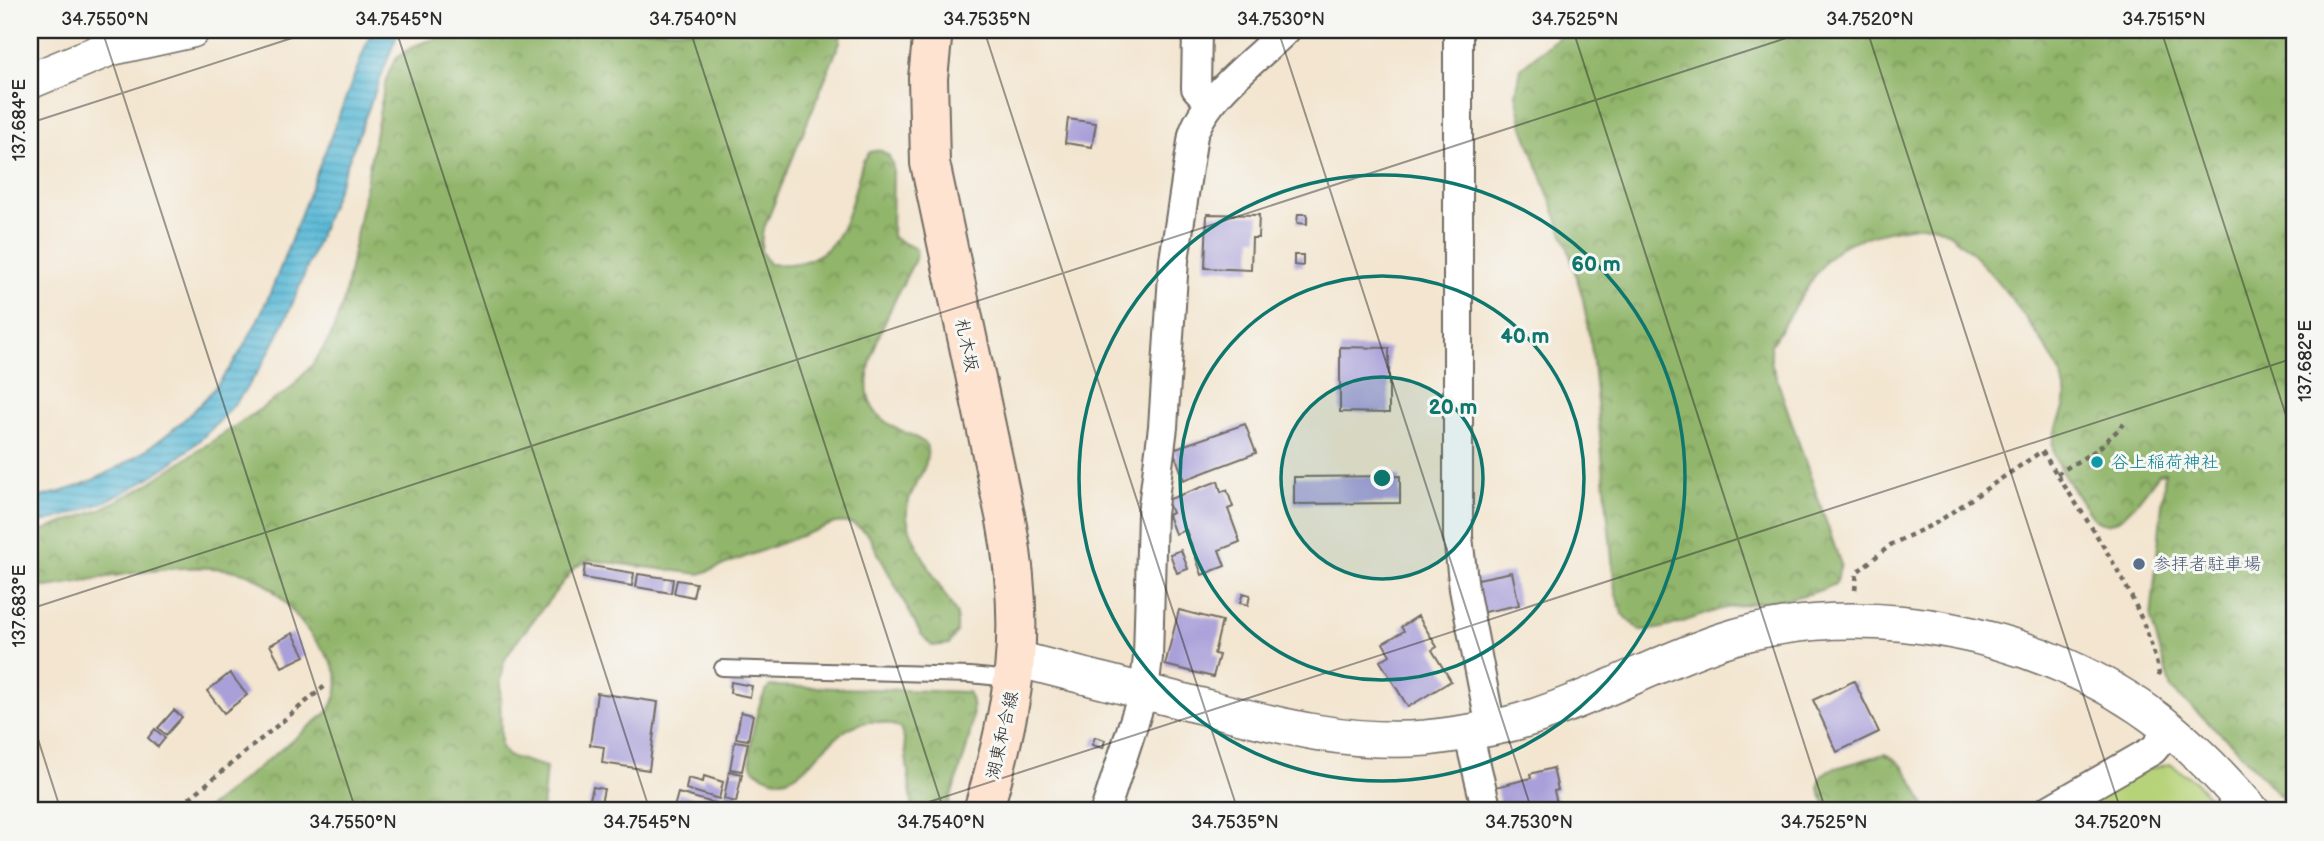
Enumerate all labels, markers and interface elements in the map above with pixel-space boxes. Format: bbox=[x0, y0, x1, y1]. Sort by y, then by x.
text: 34.7550°N bbox=[61, 9, 149, 30]
text: 34.7545°N bbox=[355, 9, 443, 30]
text: 34.7540°N bbox=[649, 9, 737, 30]
text: 34.7535°N bbox=[943, 9, 1031, 30]
text: 34.7530°N bbox=[1237, 9, 1325, 30]
text: 34.7525°N bbox=[1531, 9, 1619, 30]
text: 34.7520°N bbox=[1826, 9, 1914, 30]
text: 34.7515°N bbox=[2122, 9, 2206, 30]
text: 137.684°E bbox=[9, 79, 30, 161]
text: 60 m bbox=[1571, 252, 1621, 277]
street label: 札木坂 bbox=[951, 317, 982, 374]
text: 137.682°E bbox=[2295, 320, 2316, 402]
text: 40 m bbox=[1500, 324, 1550, 349]
text: 20 m bbox=[1429, 395, 1477, 420]
place label: 谷上稲荷神社 bbox=[2111, 452, 2219, 473]
marker: 谷上稲荷神社 bbox=[2089, 454, 2105, 470]
centre of rings bbox=[1370, 466, 1394, 490]
place label: 参拝者駐車場 bbox=[2153, 554, 2261, 575]
marker: 参拝者駐車場 bbox=[2131, 556, 2147, 572]
text: 137.683°E bbox=[9, 564, 30, 647]
street label: 湖東和合線 bbox=[982, 689, 1023, 781]
text: 34.7550°N bbox=[309, 812, 397, 833]
text: 34.7545°N bbox=[603, 812, 691, 833]
text: 34.7540°N bbox=[897, 812, 985, 833]
text: 34.7535°N bbox=[1191, 812, 1279, 833]
text: 34.7530°N bbox=[1485, 812, 1573, 833]
text: 34.7525°N bbox=[1780, 812, 1868, 833]
text: 34.7520°N bbox=[2074, 812, 2162, 833]

